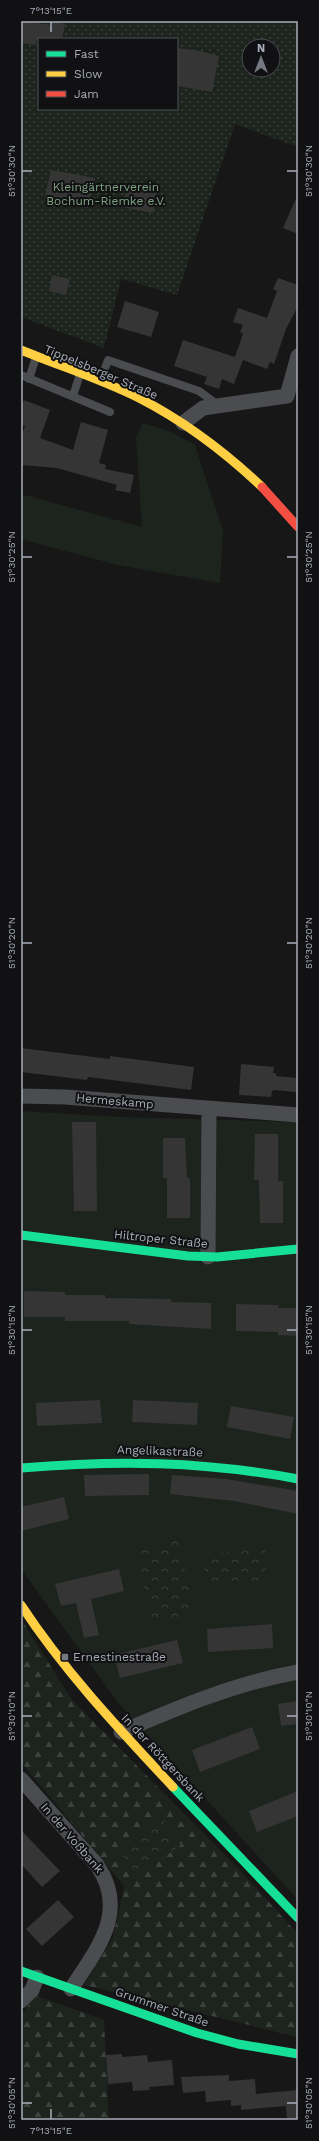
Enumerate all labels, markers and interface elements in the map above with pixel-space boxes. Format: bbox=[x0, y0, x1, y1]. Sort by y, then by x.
text: 7°13'15"E bbox=[30, 5, 72, 16]
legend bbox=[38, 38, 178, 110]
north arrow bbox=[241, 38, 281, 78]
text: N bbox=[257, 42, 265, 55]
text: Fast bbox=[74, 47, 99, 61]
text: Slow bbox=[74, 67, 102, 81]
text: Jam bbox=[74, 87, 99, 101]
text: 51°30'30"N bbox=[6, 145, 17, 197]
text: 51°30'30"N bbox=[303, 145, 314, 197]
park label: Kleingärtnerverein Bochum-Riemke e.V. bbox=[46, 180, 166, 208]
street label: Tippelsberger Straße bbox=[42, 342, 160, 402]
text: 51°30'25"N bbox=[6, 531, 17, 583]
text: 51°30'25"N bbox=[303, 531, 314, 583]
text: 51°30'20"N bbox=[6, 917, 17, 969]
text: 51°30'20"N bbox=[303, 917, 314, 969]
street label: Hermeskamp bbox=[76, 1091, 154, 1111]
street label: Hiltroper Straße bbox=[113, 1227, 209, 1251]
text: 51°30'15"N bbox=[6, 1305, 17, 1355]
text: 51°30'15"N bbox=[303, 1305, 314, 1355]
street label: Angelikastraße bbox=[117, 1443, 203, 1460]
place label: Ernestinestraße bbox=[73, 1650, 166, 1664]
marker: Ernestinestraße bbox=[60, 1652, 70, 1662]
text: 51°30'10"N bbox=[6, 1691, 17, 1741]
text: 51°30'10"N bbox=[303, 1691, 314, 1741]
street label: In der Röttgersbank bbox=[119, 1711, 208, 1805]
street label: In der Voßbank bbox=[38, 1800, 106, 1876]
street label: Grummer Straße bbox=[113, 1984, 211, 2030]
text: 51°30'05"N bbox=[6, 2077, 17, 2129]
text: 51°30'05"N bbox=[303, 2077, 314, 2129]
text: 7°13'15"E bbox=[30, 2125, 72, 2136]

